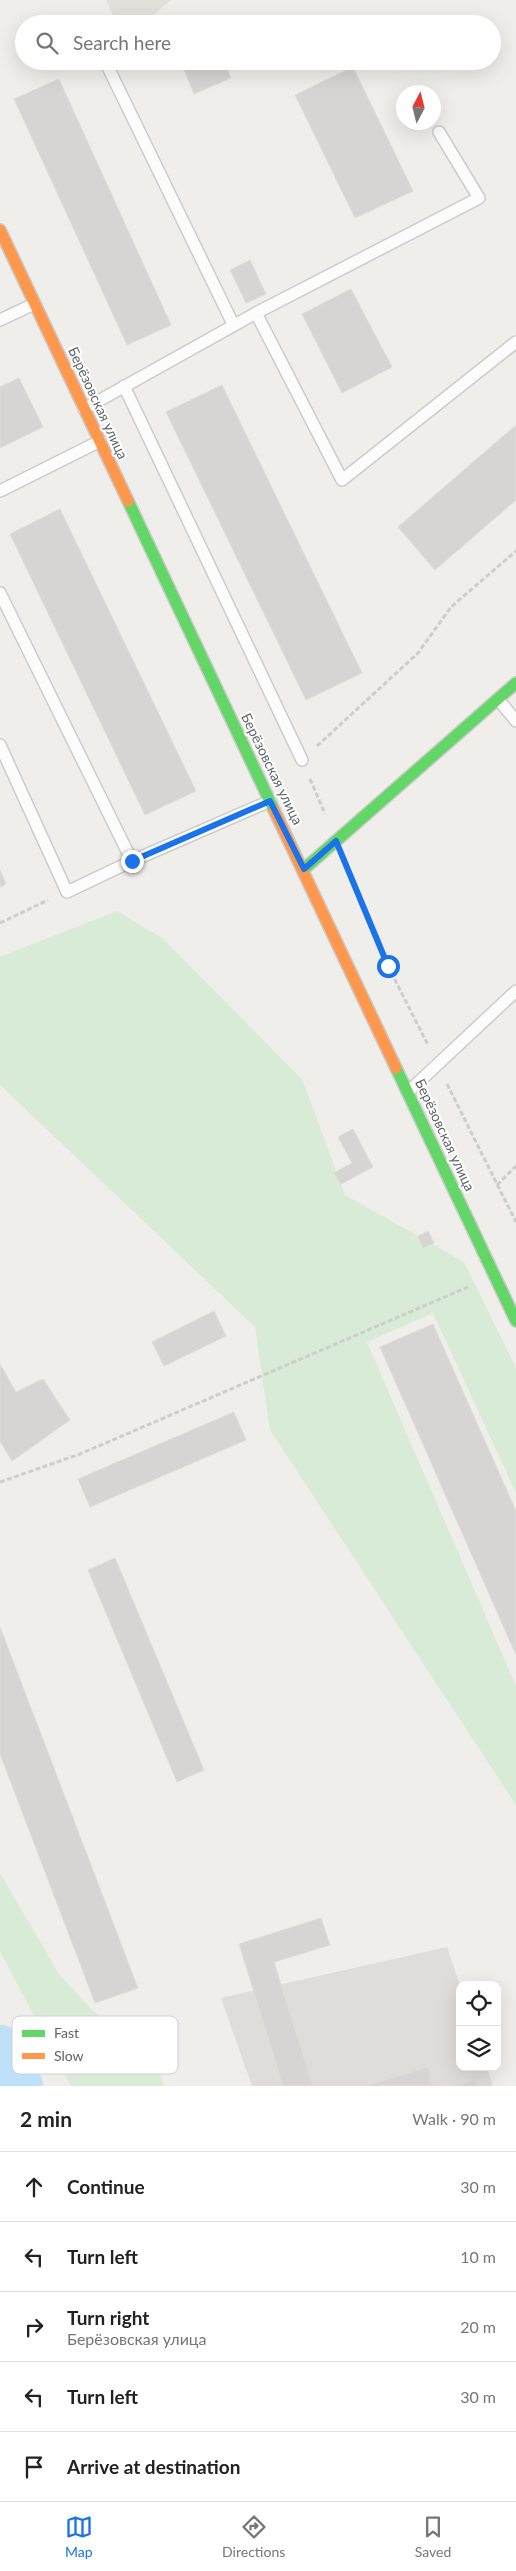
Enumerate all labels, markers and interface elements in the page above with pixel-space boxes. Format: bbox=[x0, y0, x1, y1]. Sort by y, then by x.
search box bbox=[15, 15, 501, 70]
icon: search bbox=[33, 29, 61, 57]
text: Search here bbox=[73, 31, 171, 54]
north arrow bbox=[396, 85, 441, 130]
street label: Берёзовская улица bbox=[65, 344, 132, 462]
street label: Берёзовская улица bbox=[238, 710, 307, 827]
route end bbox=[121, 850, 144, 873]
route start bbox=[377, 955, 400, 978]
street label: Берёзовская улица bbox=[412, 1076, 479, 1194]
map controls bbox=[456, 1981, 501, 2071]
button: locate bbox=[456, 1981, 501, 2026]
legend bbox=[12, 2016, 178, 2074]
text: Fast bbox=[54, 2024, 79, 2041]
button: layers bbox=[456, 2026, 501, 2071]
text: Slow bbox=[54, 2047, 84, 2064]
text: 2 min bbox=[20, 2106, 72, 2131]
text: Walk · 90 m bbox=[412, 2109, 496, 2128]
icon: ahead bbox=[20, 2173, 48, 2201]
text: Continue bbox=[67, 2175, 145, 2198]
text: 30 m bbox=[460, 2177, 496, 2196]
icon: left bbox=[20, 2243, 48, 2271]
text: Turn left bbox=[67, 2245, 138, 2268]
text: 10 m bbox=[460, 2247, 496, 2266]
text: Turn right bbox=[67, 2306, 149, 2329]
icon: right bbox=[20, 2313, 48, 2341]
text: 20 m bbox=[460, 2317, 496, 2336]
text: Берёзовская улица bbox=[67, 2329, 207, 2348]
icon: left bbox=[20, 2383, 48, 2411]
text: Turn left bbox=[67, 2385, 138, 2408]
text: 30 m bbox=[460, 2387, 496, 2406]
icon: arrive bbox=[20, 2453, 48, 2481]
text: Arrive at destination bbox=[67, 2455, 240, 2478]
tab: Map bbox=[65, 2513, 93, 2560]
tab: Directions bbox=[222, 2513, 285, 2560]
tab: Saved bbox=[415, 2513, 451, 2560]

